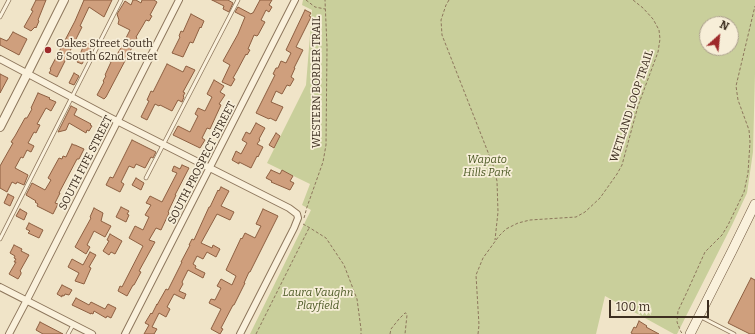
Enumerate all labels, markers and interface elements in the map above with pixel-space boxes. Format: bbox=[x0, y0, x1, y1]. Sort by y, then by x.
street label: WESTERN BORDER TRAIL bbox=[310, 16, 324, 148]
north arrow bbox=[699, 16, 739, 56]
text: N bbox=[717, 18, 731, 33]
place label: Oakes Street South & South 62nd Street bbox=[56, 37, 157, 63]
marker: Oakes Street South & South 62nd Street bbox=[43, 45, 53, 55]
street label: WETLAND LOOP TRAIL bbox=[608, 48, 656, 164]
street label: SOUTH PROSPECT STREET bbox=[165, 100, 239, 226]
street label: SOUTH FIFE STREET bbox=[56, 114, 116, 212]
park label: Wapato Hills Park bbox=[463, 153, 511, 179]
park label: Laura Vaughn Playfield bbox=[283, 286, 353, 312]
scale bar bbox=[611, 292, 711, 318]
text: 100 m bbox=[616, 300, 650, 314]

